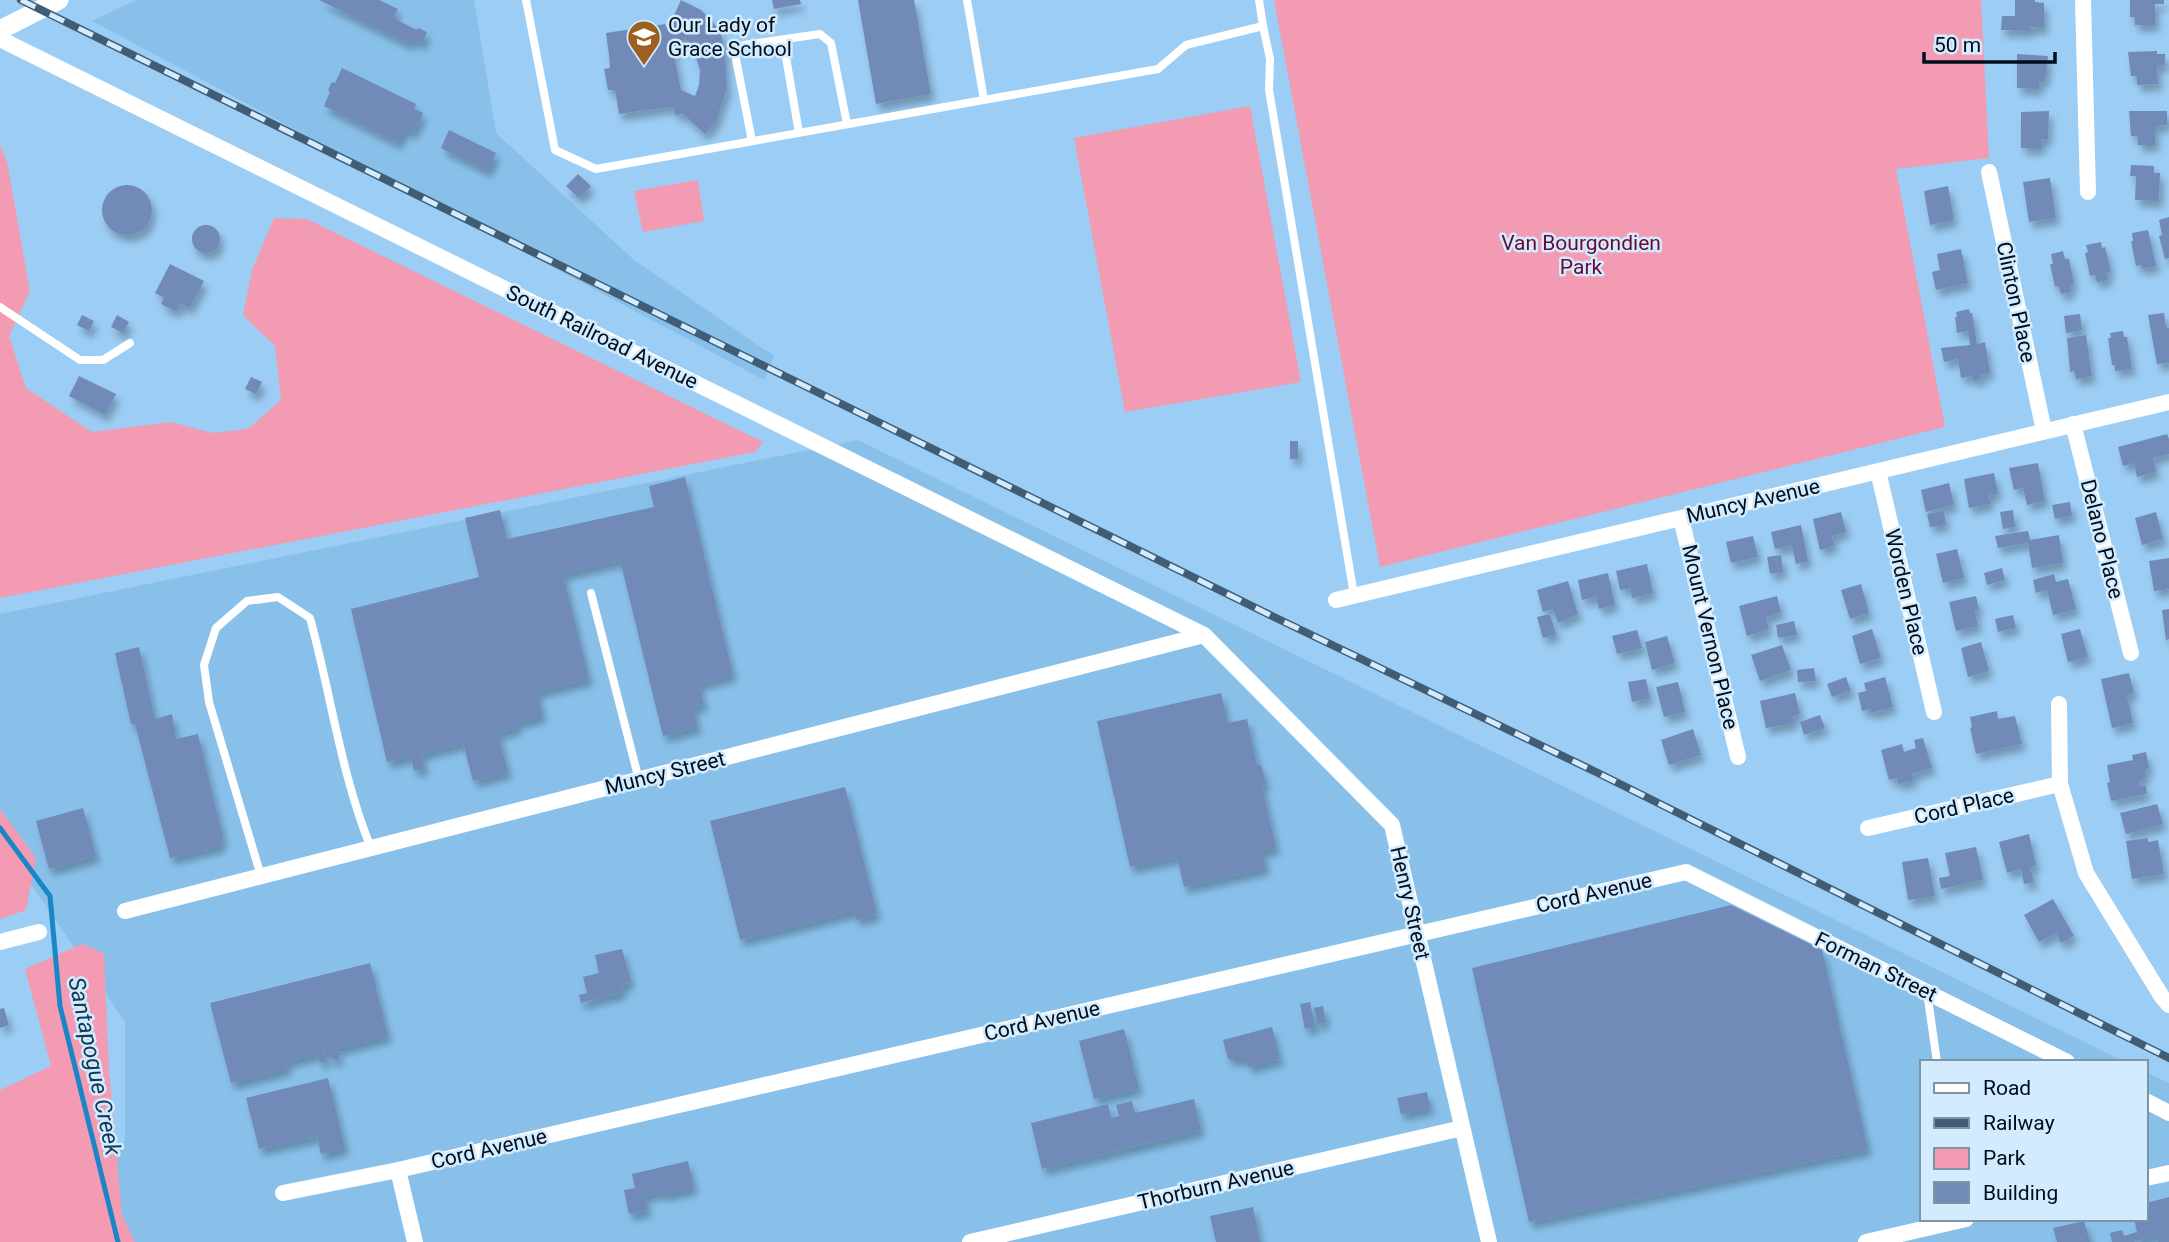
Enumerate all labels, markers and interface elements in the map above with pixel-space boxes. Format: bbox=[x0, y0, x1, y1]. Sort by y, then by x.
place label: Our Lady of Grace School bbox=[668, 13, 792, 61]
school or university icon: Our Lady of Grace School bbox=[625, 18, 663, 67]
scale bar bbox=[1924, 21, 2055, 65]
text: 50 m bbox=[1934, 33, 1981, 57]
park label: Van Bourgondien Park bbox=[1501, 231, 1661, 279]
street label: Clinton Place bbox=[1991, 239, 2041, 365]
street label: South Railroad Avenue bbox=[502, 280, 702, 394]
street label: Muncy Avenue bbox=[1684, 474, 1822, 528]
street label: Delano Place bbox=[2076, 477, 2128, 601]
street label: Worden Place bbox=[1880, 526, 1932, 658]
street label: Mount Vernon Place bbox=[1677, 542, 1743, 732]
street label: Muncy Street bbox=[602, 746, 728, 800]
street label: Cord Place bbox=[1912, 783, 2016, 829]
street label: Henry Street bbox=[1385, 844, 1435, 962]
street label: Cord Avenue bbox=[1534, 868, 1654, 918]
street label: Forman Street bbox=[1811, 927, 1941, 1007]
water label: Santapogue Creek bbox=[62, 975, 127, 1158]
street label: Cord Avenue bbox=[982, 996, 1102, 1046]
legend bbox=[1920, 1060, 2148, 1221]
text: Road bbox=[1983, 1076, 2031, 1100]
text: Railway bbox=[1983, 1111, 2055, 1135]
street label: Cord Avenue bbox=[429, 1124, 549, 1174]
text: Park bbox=[1983, 1146, 2026, 1170]
street label: Thorburn Avenue bbox=[1136, 1155, 1296, 1215]
text: Building bbox=[1983, 1181, 2058, 1205]

